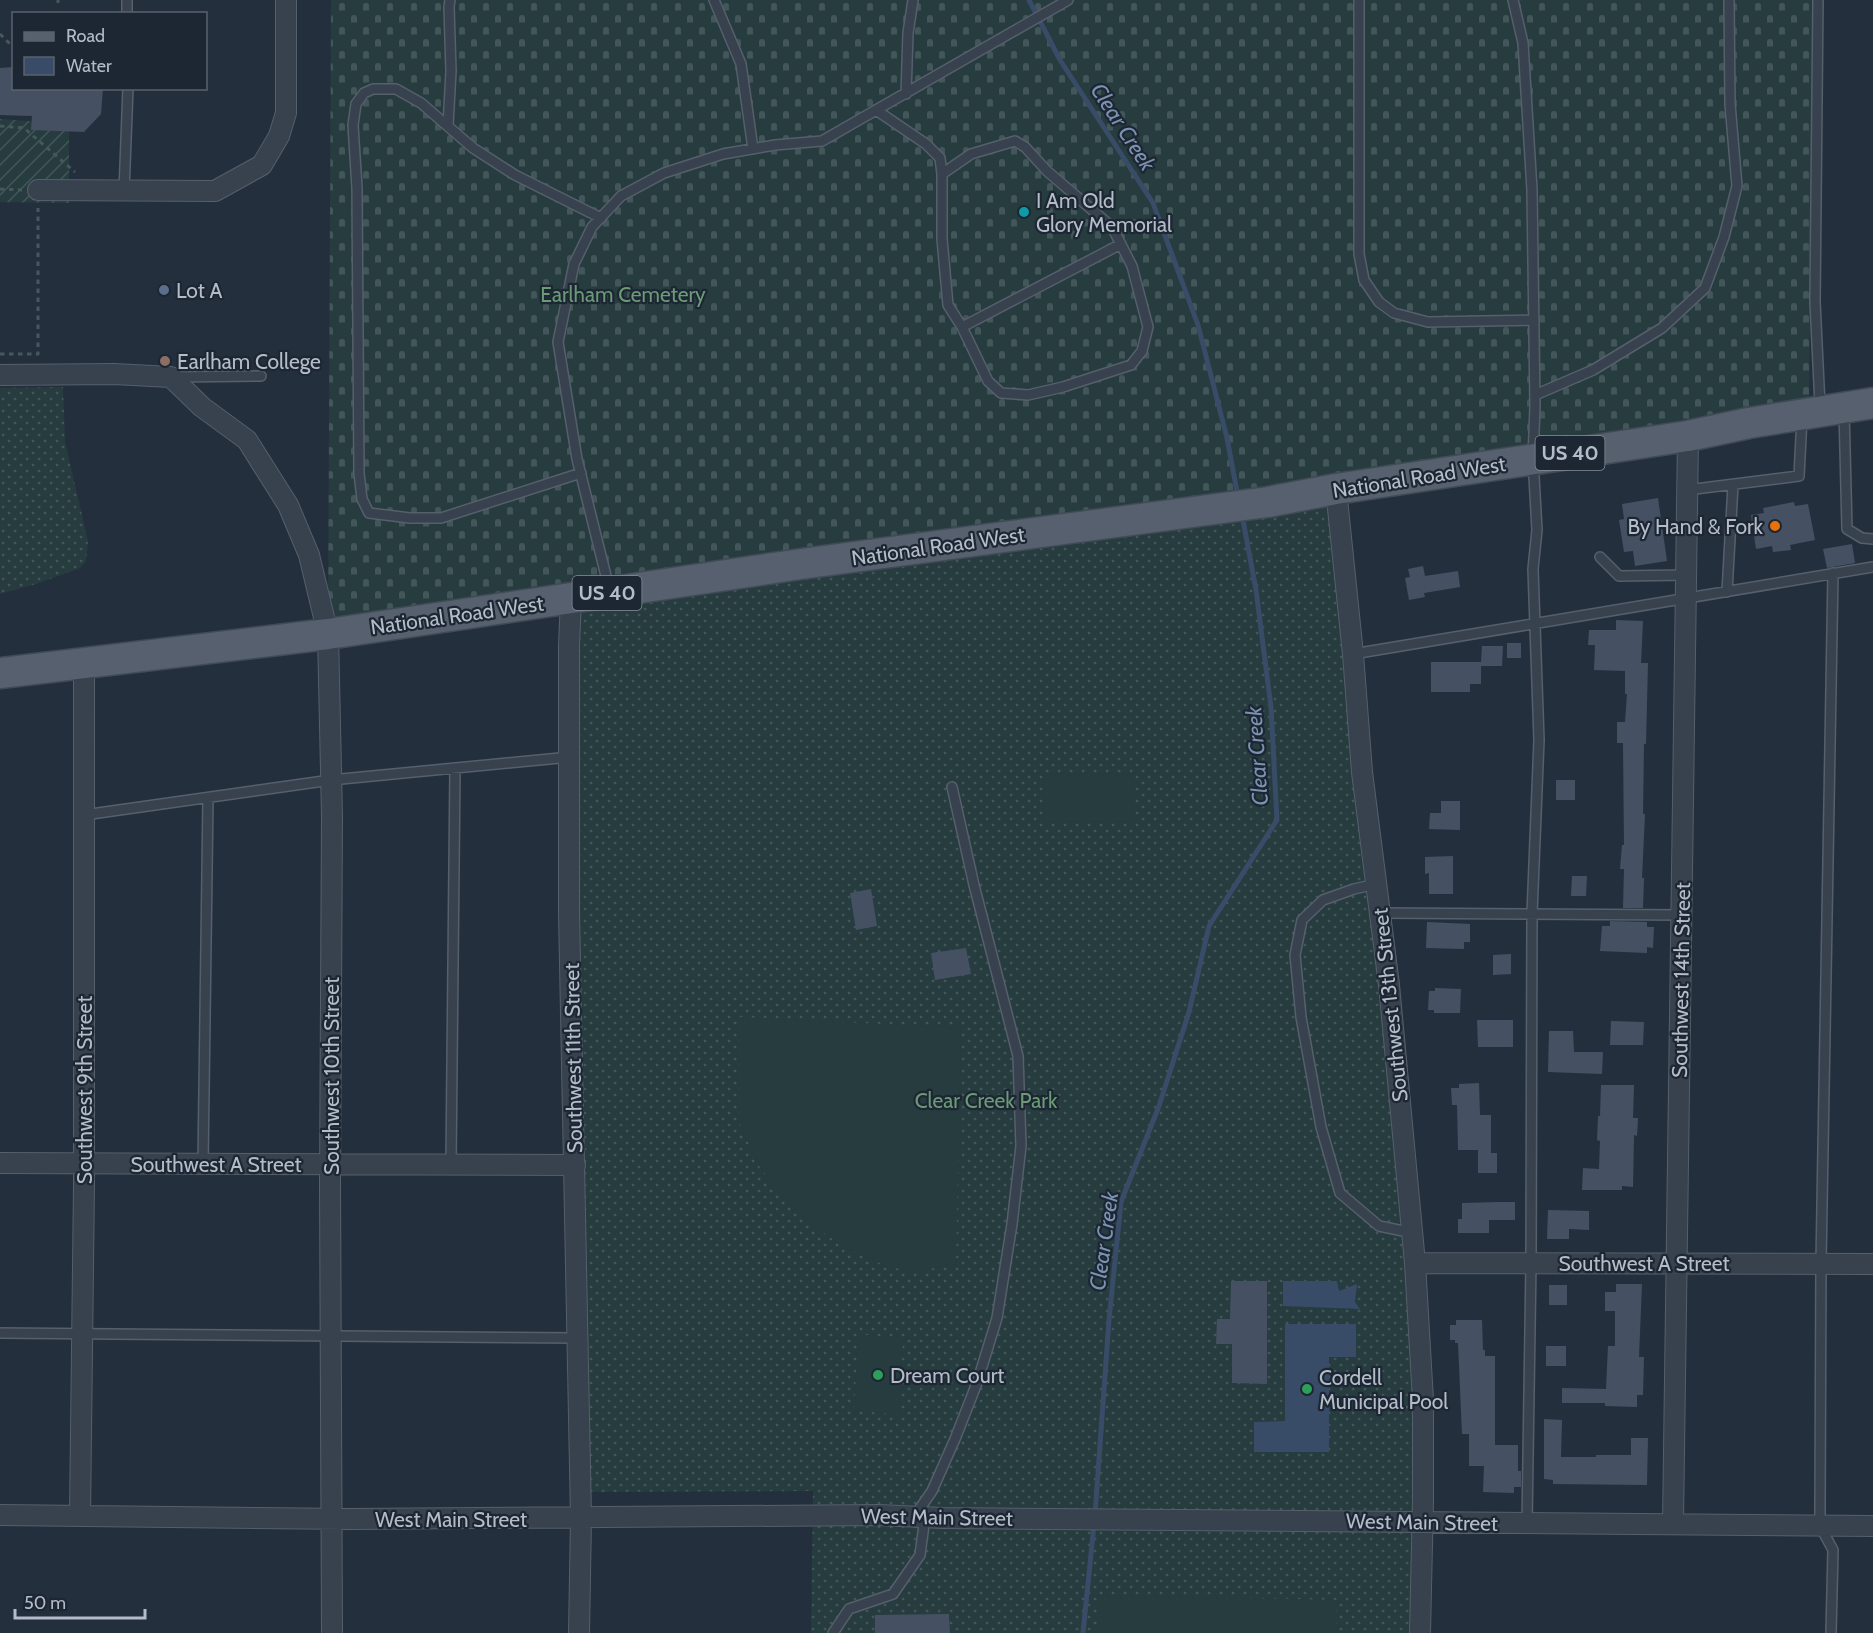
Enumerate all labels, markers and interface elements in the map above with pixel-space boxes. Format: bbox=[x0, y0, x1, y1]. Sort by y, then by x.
legend bbox=[12, 12, 207, 90]
text: Road bbox=[66, 25, 105, 47]
text: Water bbox=[66, 55, 112, 77]
water label: Clear Creek bbox=[1085, 78, 1162, 176]
place label: I Am Old Glory Memorial bbox=[1036, 188, 1172, 237]
marker: I Am Old Glory Memorial bbox=[1017, 205, 1031, 219]
place label: Lot A bbox=[176, 278, 223, 303]
park label: Earlham Cemetery bbox=[540, 282, 706, 307]
marker: Lot A bbox=[157, 283, 171, 297]
place label: Earlham College bbox=[177, 349, 321, 374]
marker: Earlham College bbox=[158, 354, 172, 368]
road number: US 40 bbox=[1536, 436, 1604, 470]
street label: National Road West bbox=[1331, 451, 1507, 503]
place label: By Hand & Fork bbox=[1628, 514, 1764, 539]
marker: By Hand & Fork bbox=[1768, 519, 1782, 533]
street label: National Road West bbox=[850, 521, 1026, 571]
road number: US 40 bbox=[572, 576, 642, 610]
street label: National Road West bbox=[369, 590, 545, 640]
water label: Clear Creek bbox=[1240, 705, 1274, 806]
street label: Southwest 14th Street bbox=[1667, 882, 1695, 1078]
street label: Southwest 13th Street bbox=[1367, 907, 1413, 1103]
street label: Southwest 11th Street bbox=[559, 963, 587, 1153]
street label: Southwest 10th Street bbox=[319, 977, 344, 1175]
street label: Southwest 9th Street bbox=[72, 996, 97, 1184]
park label: Clear Creek Park bbox=[915, 1088, 1058, 1113]
street label: Southwest A Street bbox=[130, 1152, 302, 1177]
water label: Clear Creek bbox=[1084, 1189, 1124, 1292]
street label: Southwest A Street bbox=[1558, 1251, 1730, 1276]
place label: Dream Court bbox=[890, 1363, 1004, 1388]
place label: Cordell Municipal Pool bbox=[1319, 1365, 1448, 1414]
marker: Dream Court bbox=[871, 1368, 885, 1382]
marker: Cordell Municipal Pool bbox=[1300, 1382, 1314, 1396]
street label: West Main Street bbox=[861, 1503, 1013, 1531]
street label: West Main Street bbox=[375, 1507, 527, 1532]
street label: West Main Street bbox=[1346, 1508, 1498, 1536]
scale bar bbox=[15, 1582, 146, 1620]
text: 50 m bbox=[24, 1592, 66, 1614]

